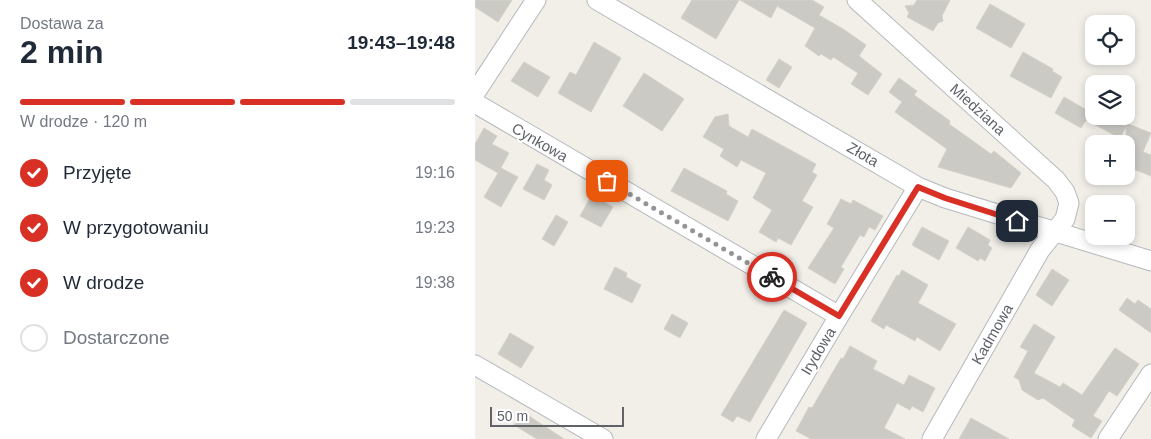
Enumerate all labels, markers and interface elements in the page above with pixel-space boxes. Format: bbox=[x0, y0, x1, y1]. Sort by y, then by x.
text: Dostawa za bbox=[20, 15, 104, 32]
map controls bbox=[1085, 15, 1135, 245]
button: locate bbox=[1085, 15, 1135, 65]
text: 19:43–19:48 bbox=[347, 32, 455, 53]
text: 2 min bbox=[20, 34, 104, 70]
button: layers bbox=[1085, 75, 1135, 125]
street label: Miedziana bbox=[947, 80, 1010, 139]
text: W drodze · 120 m bbox=[20, 113, 147, 130]
street label: Cynkowa bbox=[509, 119, 572, 165]
button: + bbox=[1085, 135, 1135, 185]
street label: Złota bbox=[844, 138, 882, 170]
icon: check bbox=[20, 159, 48, 187]
pin bbox=[586, 160, 628, 202]
text: Przyjęte bbox=[63, 162, 132, 183]
text: 19:16 bbox=[415, 164, 455, 181]
icon: bag bbox=[593, 167, 621, 195]
button: − bbox=[1085, 195, 1135, 245]
pin bbox=[996, 200, 1038, 242]
icon: home bbox=[1003, 207, 1031, 235]
icon: check bbox=[20, 214, 48, 242]
text: W przygotowaniu bbox=[63, 217, 209, 238]
text: 19:23 bbox=[415, 219, 455, 236]
courier bbox=[747, 252, 797, 302]
icon: bike bbox=[758, 263, 786, 291]
icon: check bbox=[20, 269, 48, 297]
text: W drodze bbox=[63, 272, 144, 293]
text: 19:38 bbox=[415, 274, 455, 291]
street label: Kadmowa bbox=[968, 300, 1016, 367]
street label: Irydowa bbox=[797, 324, 839, 378]
text: Dostarczone bbox=[63, 327, 170, 348]
scale bar bbox=[490, 404, 624, 427]
text: 50 m bbox=[497, 408, 528, 424]

